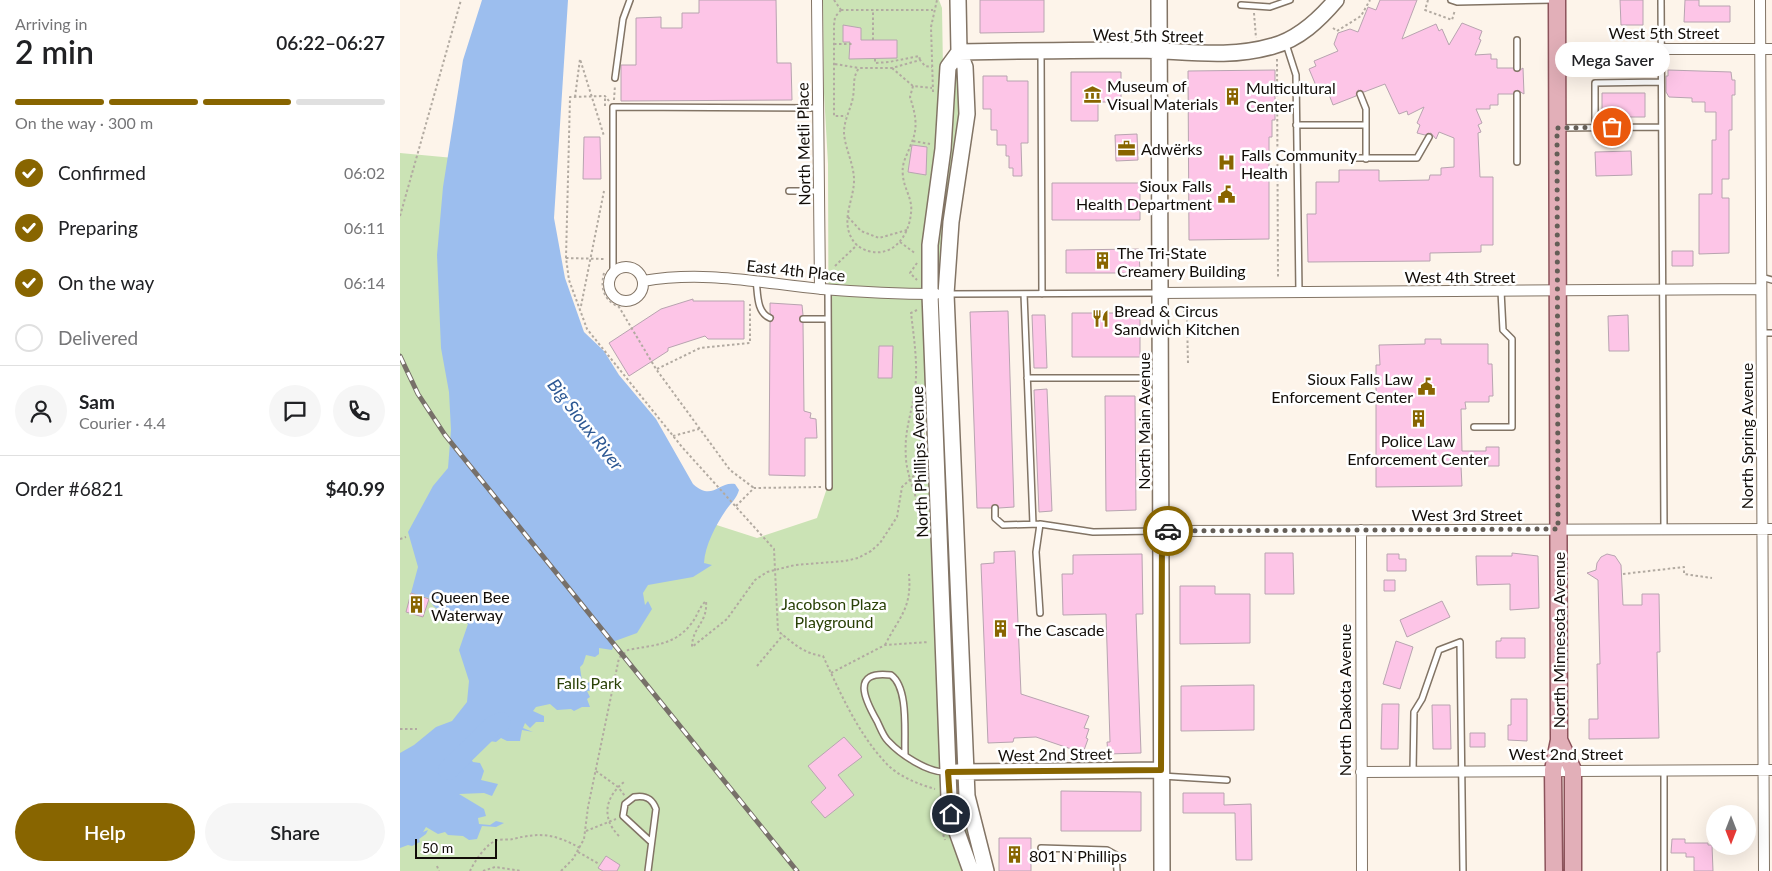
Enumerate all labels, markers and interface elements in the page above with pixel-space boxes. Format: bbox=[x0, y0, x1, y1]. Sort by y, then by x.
text: Arriving in bbox=[15, 14, 88, 33]
street label: West 5th Street bbox=[1608, 23, 1720, 42]
street label: West 5th Street bbox=[1092, 25, 1204, 45]
text: 06:22–06:27 bbox=[276, 31, 385, 54]
text: 2 min bbox=[15, 32, 94, 71]
callout: Mega Saver bbox=[1554, 42, 1670, 77]
text: Mega Saver bbox=[1571, 50, 1654, 69]
place label: Museum of Visual Materials bbox=[1107, 76, 1218, 113]
place label: Multicultural Center bbox=[1246, 78, 1336, 115]
street label: North Metli Place bbox=[792, 82, 814, 206]
museum icon: Museum of Visual Materials bbox=[1083, 84, 1103, 104]
building icon: Multicultural Center bbox=[1222, 86, 1242, 106]
pin bbox=[1591, 106, 1633, 148]
text: On the way · 300 m bbox=[15, 113, 153, 132]
icon: bag bbox=[1598, 113, 1626, 141]
office icon: Adwёrks bbox=[1117, 138, 1137, 158]
place label: Adwёrks bbox=[1141, 139, 1203, 158]
place label: Falls Community Health bbox=[1241, 145, 1358, 182]
hospital icon: Falls Community Health bbox=[1217, 153, 1237, 173]
icon: check bbox=[15, 159, 43, 187]
text: Confirmed bbox=[58, 161, 146, 184]
text: 06:02 bbox=[344, 163, 385, 182]
place label: Sioux Falls Health Department bbox=[1076, 176, 1212, 213]
public building icon: Sioux Falls Health Department bbox=[1216, 184, 1236, 204]
icon: check bbox=[15, 214, 43, 242]
text: Preparing bbox=[58, 216, 138, 239]
text: 06:11 bbox=[344, 218, 385, 237]
place label: The Tri-State Creamery Building bbox=[1117, 243, 1246, 280]
building icon: The Tri-State Creamery Building bbox=[1093, 251, 1113, 271]
street label: East 4th Place bbox=[746, 255, 846, 285]
street label: West 4th Street bbox=[1404, 267, 1516, 286]
icon: check bbox=[15, 269, 43, 297]
text: On the way bbox=[58, 271, 154, 294]
text: 06:14 bbox=[344, 273, 385, 292]
place label: Bread & Circus Sandwich Kitchen bbox=[1114, 301, 1240, 338]
restaurant icon: Bread & Circus Sandwich Kitchen bbox=[1090, 309, 1110, 329]
text: Delivered bbox=[58, 326, 138, 349]
street label: North Main Avenue bbox=[1134, 352, 1153, 490]
street label: North Spring Avenue bbox=[1737, 363, 1756, 509]
place label: Sioux Falls Law Enforcement Center bbox=[1271, 369, 1413, 406]
water label: Big Sioux River bbox=[543, 374, 629, 475]
public building icon: Sioux Falls Law Enforcement Center bbox=[1417, 377, 1437, 397]
button: person bbox=[15, 385, 67, 437]
button: chat bbox=[269, 385, 321, 437]
button: phone bbox=[333, 385, 385, 437]
street label: North Phillips Avenue bbox=[907, 386, 931, 538]
text: Sam bbox=[79, 390, 115, 413]
building icon: Police Law Enforcement Center bbox=[1408, 409, 1428, 429]
text: Courier · 4.4 bbox=[79, 413, 166, 432]
place label: Police Law Enforcement Center bbox=[1347, 431, 1489, 468]
text: Order #6821 bbox=[15, 477, 124, 500]
text: $40.99 bbox=[325, 477, 385, 500]
street label: West 3rd Street bbox=[1412, 505, 1523, 524]
courier bbox=[1143, 506, 1193, 556]
icon: car bbox=[1154, 517, 1182, 545]
street label: North Minnesota Avenue bbox=[1549, 552, 1568, 728]
place label: Queen Bee Waterway bbox=[431, 587, 510, 624]
park label: Jacobson Plaza Playground bbox=[781, 594, 887, 631]
building icon: Queen Bee Waterway bbox=[407, 595, 427, 615]
building icon: The Cascade bbox=[991, 619, 1011, 639]
place label: The Cascade bbox=[1015, 620, 1104, 639]
street label: North Dakota Avenue bbox=[1335, 624, 1354, 776]
park label: Falls Park bbox=[556, 673, 623, 692]
street label: West 2nd Street bbox=[998, 743, 1113, 764]
street label: West 2nd Street bbox=[1509, 744, 1623, 763]
pin bbox=[930, 793, 972, 835]
icon: home bbox=[937, 800, 965, 828]
button: Help bbox=[15, 803, 195, 861]
button: Share bbox=[205, 803, 385, 861]
north arrow bbox=[1706, 805, 1756, 855]
map controls bbox=[1706, 805, 1756, 855]
scale bar bbox=[415, 836, 498, 859]
text: 50 m bbox=[422, 839, 453, 856]
building icon: 801 N Phillips bbox=[1005, 845, 1025, 865]
place label: 801 N Phillips bbox=[1029, 846, 1127, 865]

